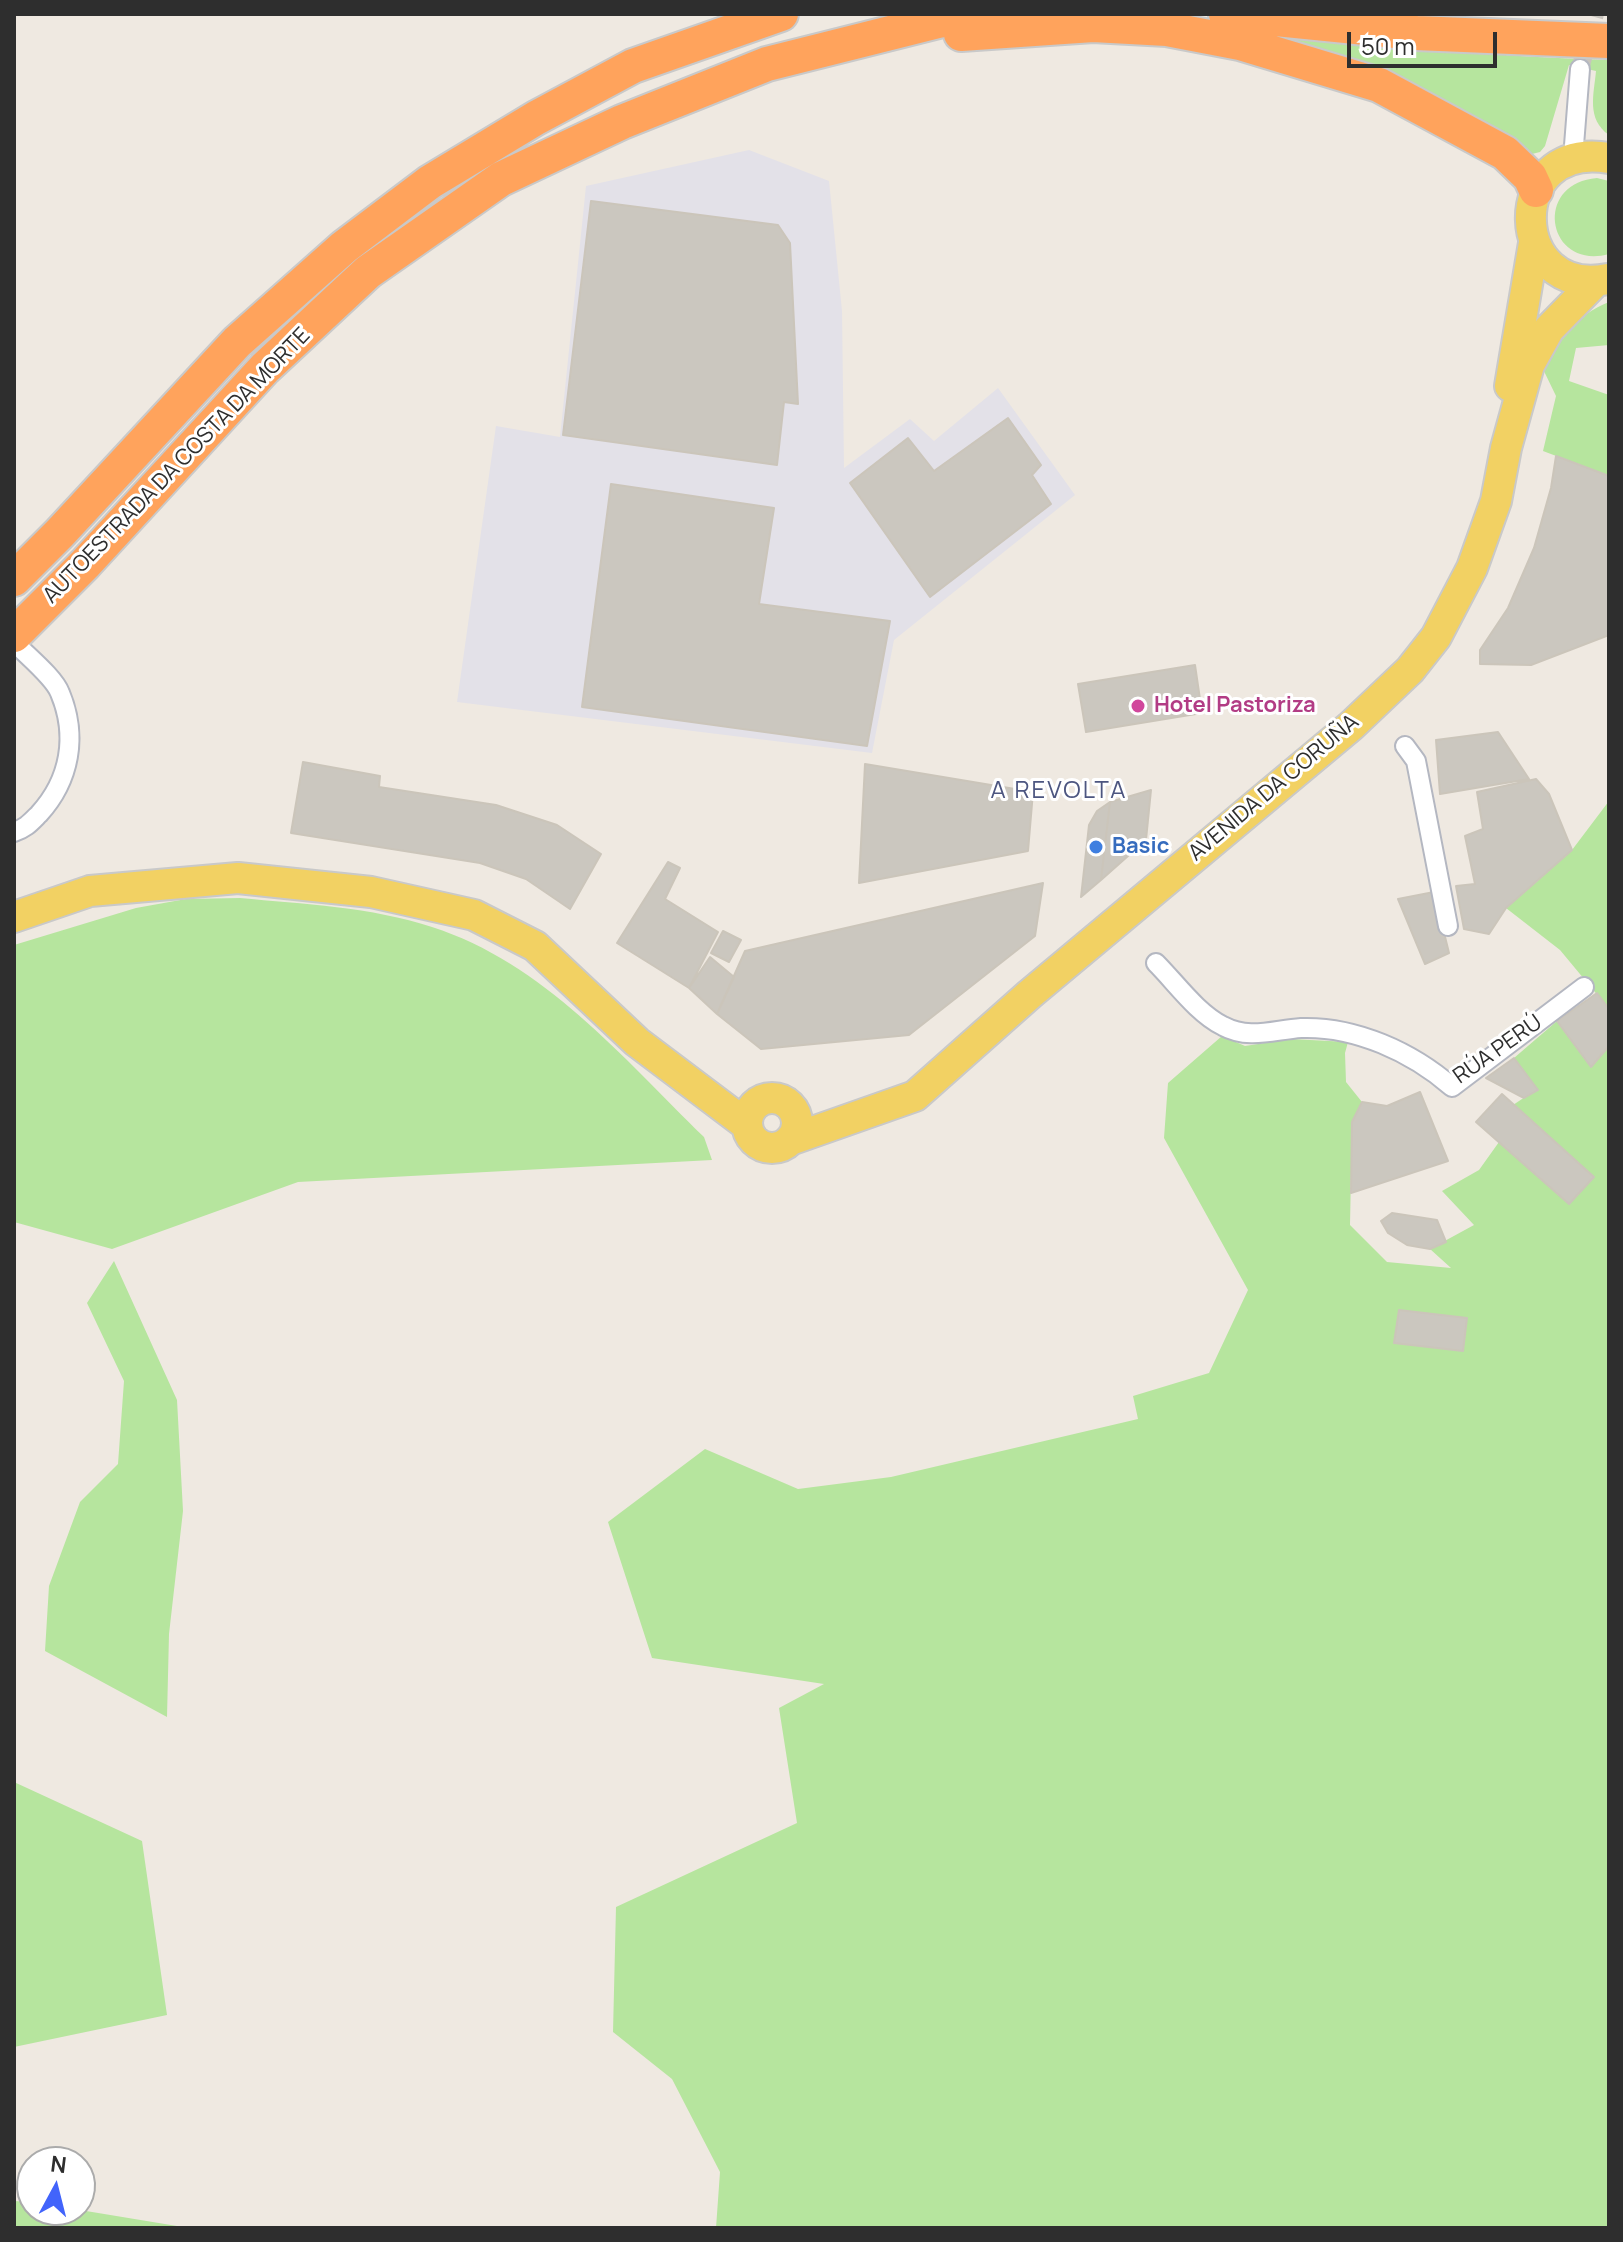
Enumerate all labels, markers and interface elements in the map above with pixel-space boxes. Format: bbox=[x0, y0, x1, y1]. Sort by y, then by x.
scale bar bbox=[1351, 16, 1501, 66]
text: 50 m bbox=[1361, 29, 1415, 62]
street label: AUTOESTRADA DA COSTA DA MORTE bbox=[38, 323, 316, 609]
place label: Hotel Pastoriza bbox=[1154, 693, 1316, 719]
marker: Hotel Pastoriza bbox=[1129, 697, 1147, 715]
street label: AVENIDA DA CORUÑA bbox=[1184, 709, 1364, 867]
district label: A REVOLTA bbox=[990, 777, 1128, 805]
place label: Basic bbox=[1112, 834, 1169, 860]
marker: Basic bbox=[1087, 838, 1105, 856]
street label: RÚA PERÚ bbox=[1449, 1010, 1547, 1090]
north arrow bbox=[16, 2146, 96, 2226]
text: N bbox=[49, 2148, 68, 2180]

